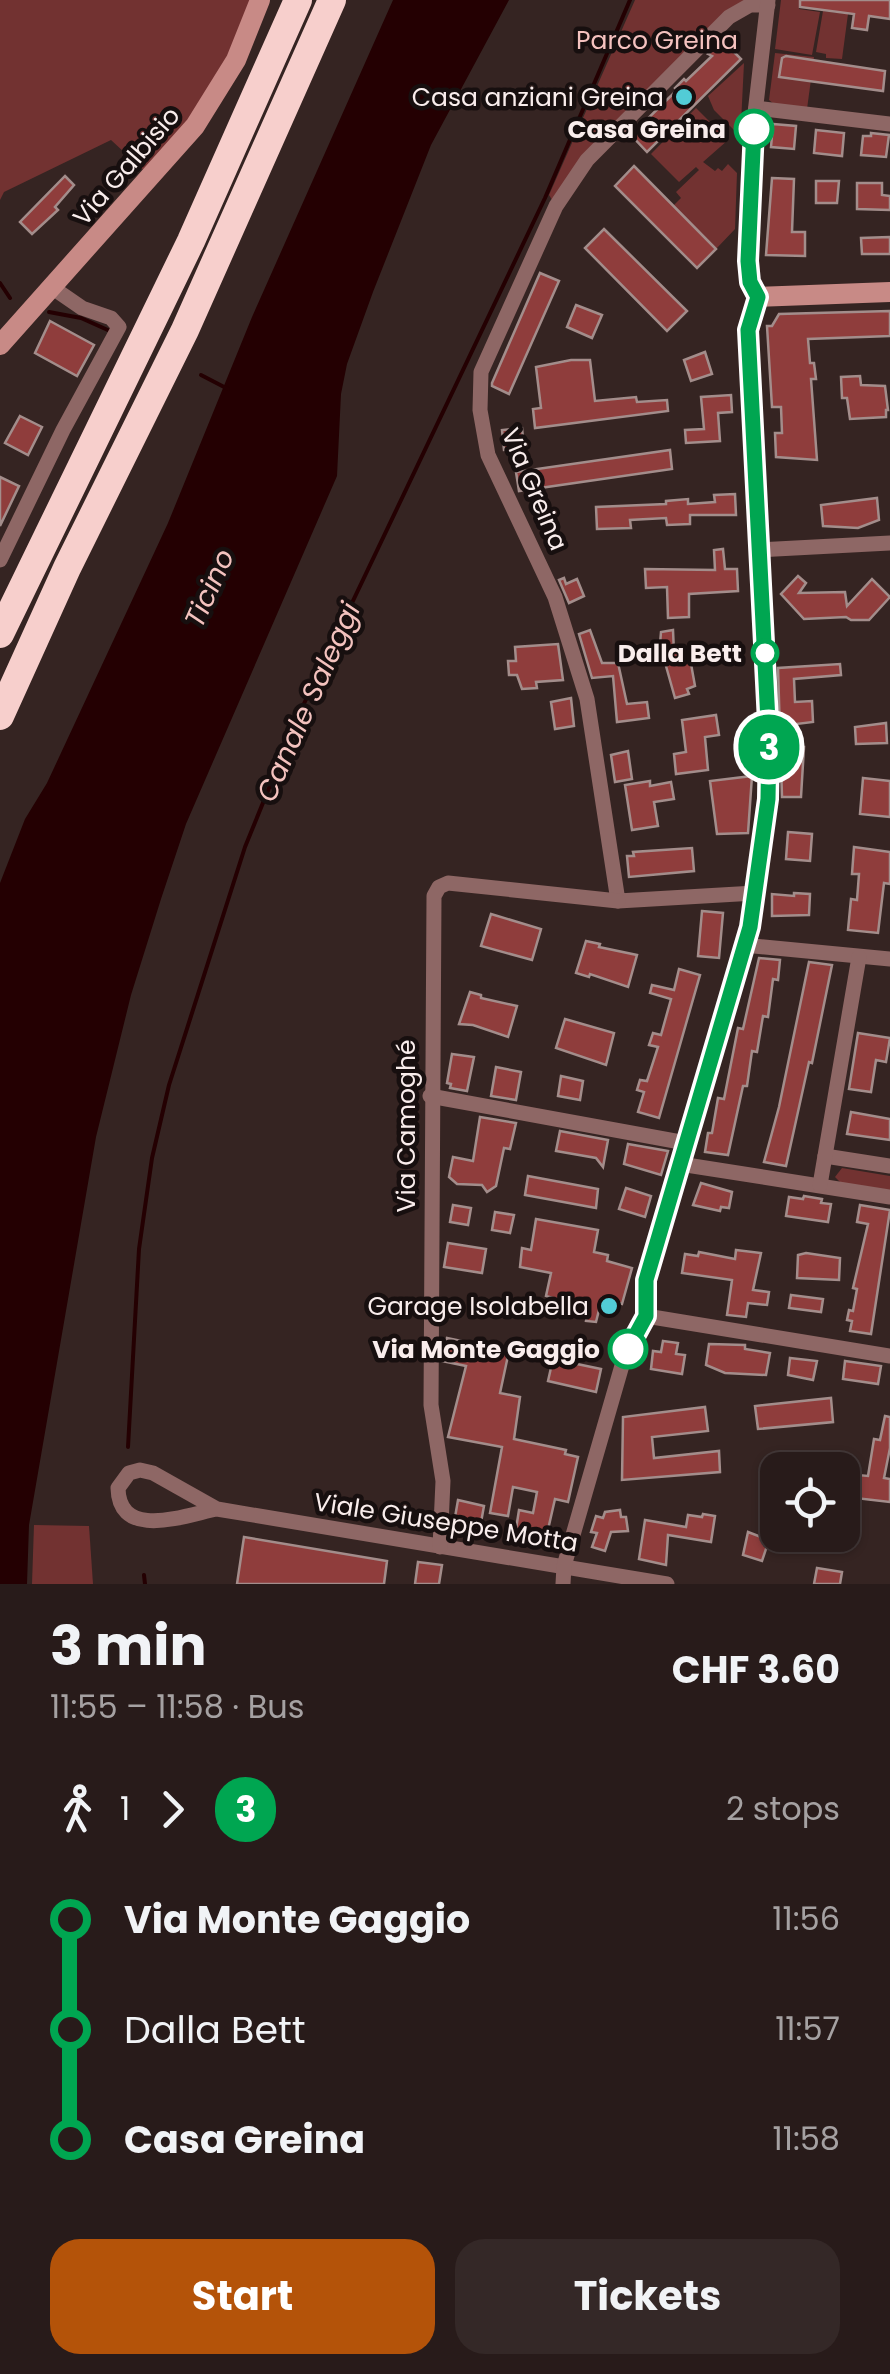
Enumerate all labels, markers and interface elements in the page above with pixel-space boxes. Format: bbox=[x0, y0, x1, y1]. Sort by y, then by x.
park label: Parco Greina bbox=[576, 23, 738, 58]
place label: Casa anziani Greina bbox=[412, 80, 664, 115]
marker: Casa anziani Greina bbox=[673, 86, 695, 108]
street label: Via Galbisio bbox=[65, 99, 188, 233]
marker: Casa Greina bbox=[735, 110, 773, 148]
place label: Casa Greina bbox=[567, 112, 726, 147]
street label: Via Greina bbox=[493, 423, 576, 556]
water label: Ticino bbox=[175, 543, 244, 633]
water label: Canale Saleggi bbox=[247, 595, 370, 808]
place label: Dalla Bett bbox=[618, 636, 742, 671]
marker: Dalla Bett bbox=[752, 640, 778, 666]
line badge: 3 bbox=[736, 714, 802, 780]
text: 3 bbox=[758, 723, 780, 772]
street label: Via Camoghé bbox=[389, 1040, 424, 1212]
place label: Garage Isolabella bbox=[367, 1289, 589, 1324]
marker: Garage Isolabella bbox=[598, 1295, 620, 1317]
marker: Via Monte Gaggio bbox=[609, 1330, 647, 1368]
place label: Via Monte Gaggio bbox=[372, 1332, 600, 1367]
map controls bbox=[760, 1452, 860, 1552]
button: locate bbox=[760, 1452, 860, 1552]
street label: Viale Giuseppe Motta bbox=[311, 1484, 581, 1561]
text: 3 min bbox=[50, 1607, 206, 1684]
text: CHF 3.60 bbox=[672, 1643, 840, 1696]
text: 11:55 – 11:58 · Bus bbox=[50, 1684, 305, 1729]
icon: walk bbox=[50, 1782, 105, 1837]
icon: forward bbox=[145, 1782, 200, 1837]
text: 3 bbox=[235, 1785, 256, 1834]
text: 1 bbox=[120, 1786, 130, 1831]
text: 2 stops bbox=[726, 1786, 840, 1831]
text: Via Monte Gaggio bbox=[124, 1893, 470, 1946]
text: 11:56 bbox=[772, 1896, 840, 1941]
text: Dalla Bett bbox=[124, 2003, 306, 2056]
text: 11:57 bbox=[775, 2006, 840, 2051]
text: Casa Greina bbox=[124, 2113, 365, 2166]
text: 11:58 bbox=[772, 2116, 840, 2161]
button: Start bbox=[50, 2239, 435, 2354]
button: Tickets bbox=[455, 2239, 840, 2354]

